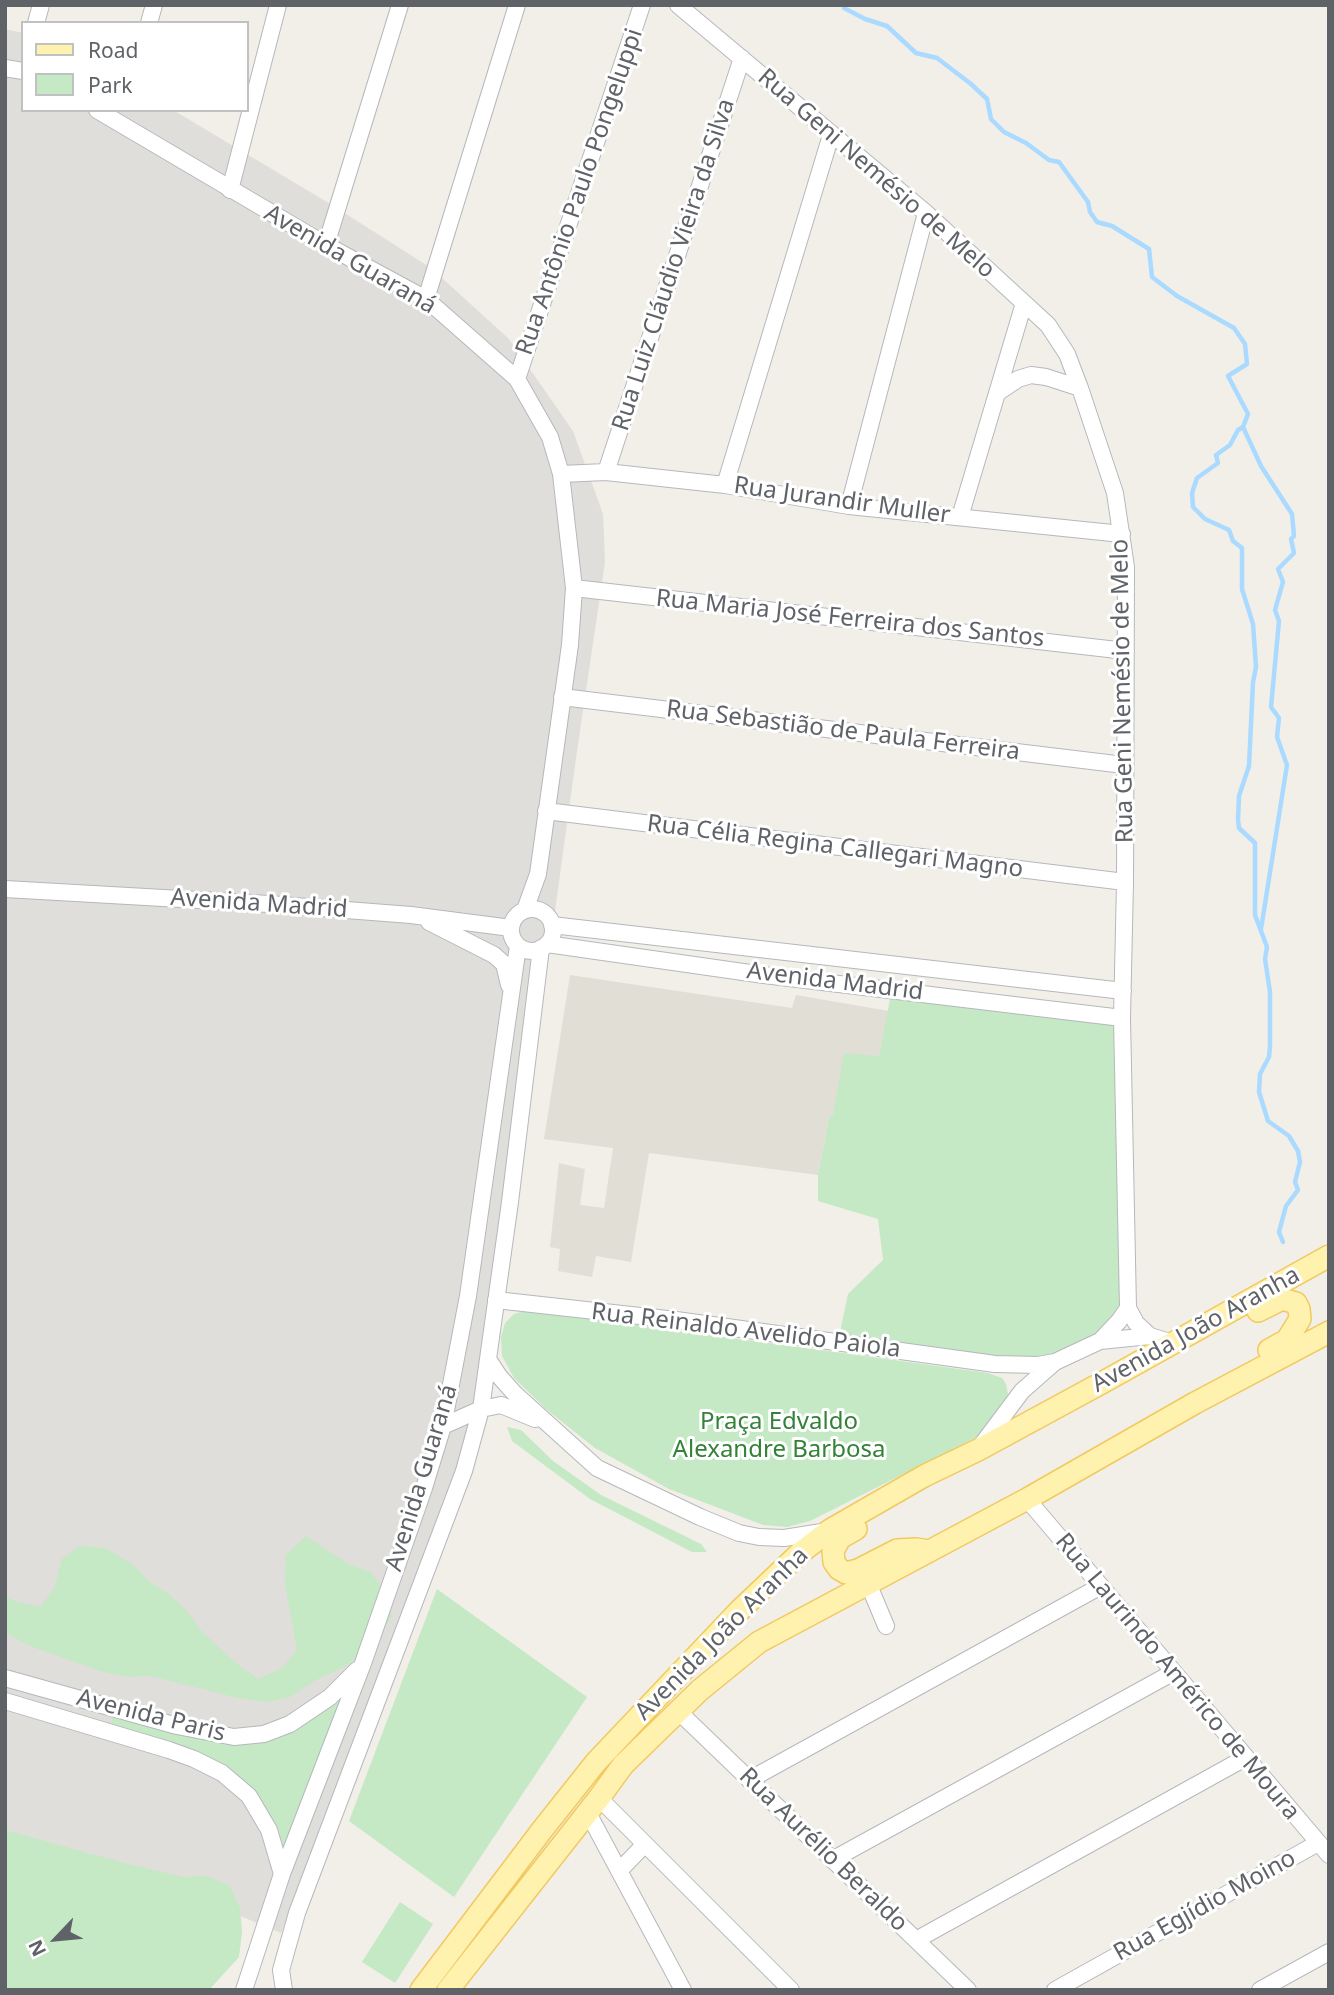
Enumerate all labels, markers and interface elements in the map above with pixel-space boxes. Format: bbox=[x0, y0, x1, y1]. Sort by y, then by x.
legend bbox=[21, 21, 248, 112]
street label: Rua Antônio Paulo Pongeluppi bbox=[511, 25, 649, 359]
text: Road bbox=[88, 36, 138, 64]
street label: Rua Geni Nemésio de Melo bbox=[752, 63, 1000, 285]
text: Park bbox=[88, 71, 132, 99]
street label: Rua Luiz Cláudio Vieira da Silva bbox=[607, 96, 741, 434]
street label: Avenida Guaraná bbox=[259, 199, 441, 321]
street label: Rua Jurandir Muller bbox=[732, 472, 952, 530]
street label: Rua Geni Nemésio de Melo bbox=[1106, 539, 1140, 843]
street label: Rua Maria José Ferreira dos Santos bbox=[654, 584, 1046, 654]
street label: Rua Sebastião de Paula Ferreira bbox=[664, 695, 1022, 767]
street label: Rua Célia Regina Callegari Magno bbox=[645, 810, 1025, 884]
street label: Avenida Madrid bbox=[170, 883, 348, 925]
street label: Avenida Madrid bbox=[745, 957, 925, 1007]
street label: Avenida João Aranha bbox=[1087, 1261, 1305, 1399]
street label: Rua Reinaldo Avelido Paiola bbox=[590, 1298, 902, 1364]
street label: Avenida Guaraná bbox=[380, 1381, 464, 1575]
park label: Praça Edvaldo Alexandre Barbosa bbox=[673, 1408, 885, 1464]
street label: Rua Laurindo Américo de Moura bbox=[1049, 1528, 1305, 1826]
street label: Avenida João Aranha bbox=[629, 1541, 815, 1727]
street label: Avenida Paris bbox=[74, 1684, 228, 1748]
street label: Rua Aurélio Beraldo bbox=[733, 1762, 913, 1938]
street label: Rua Egjídio Moino bbox=[1109, 1844, 1301, 1968]
north arrow bbox=[21, 1904, 91, 1974]
text: N bbox=[22, 1936, 52, 1961]

